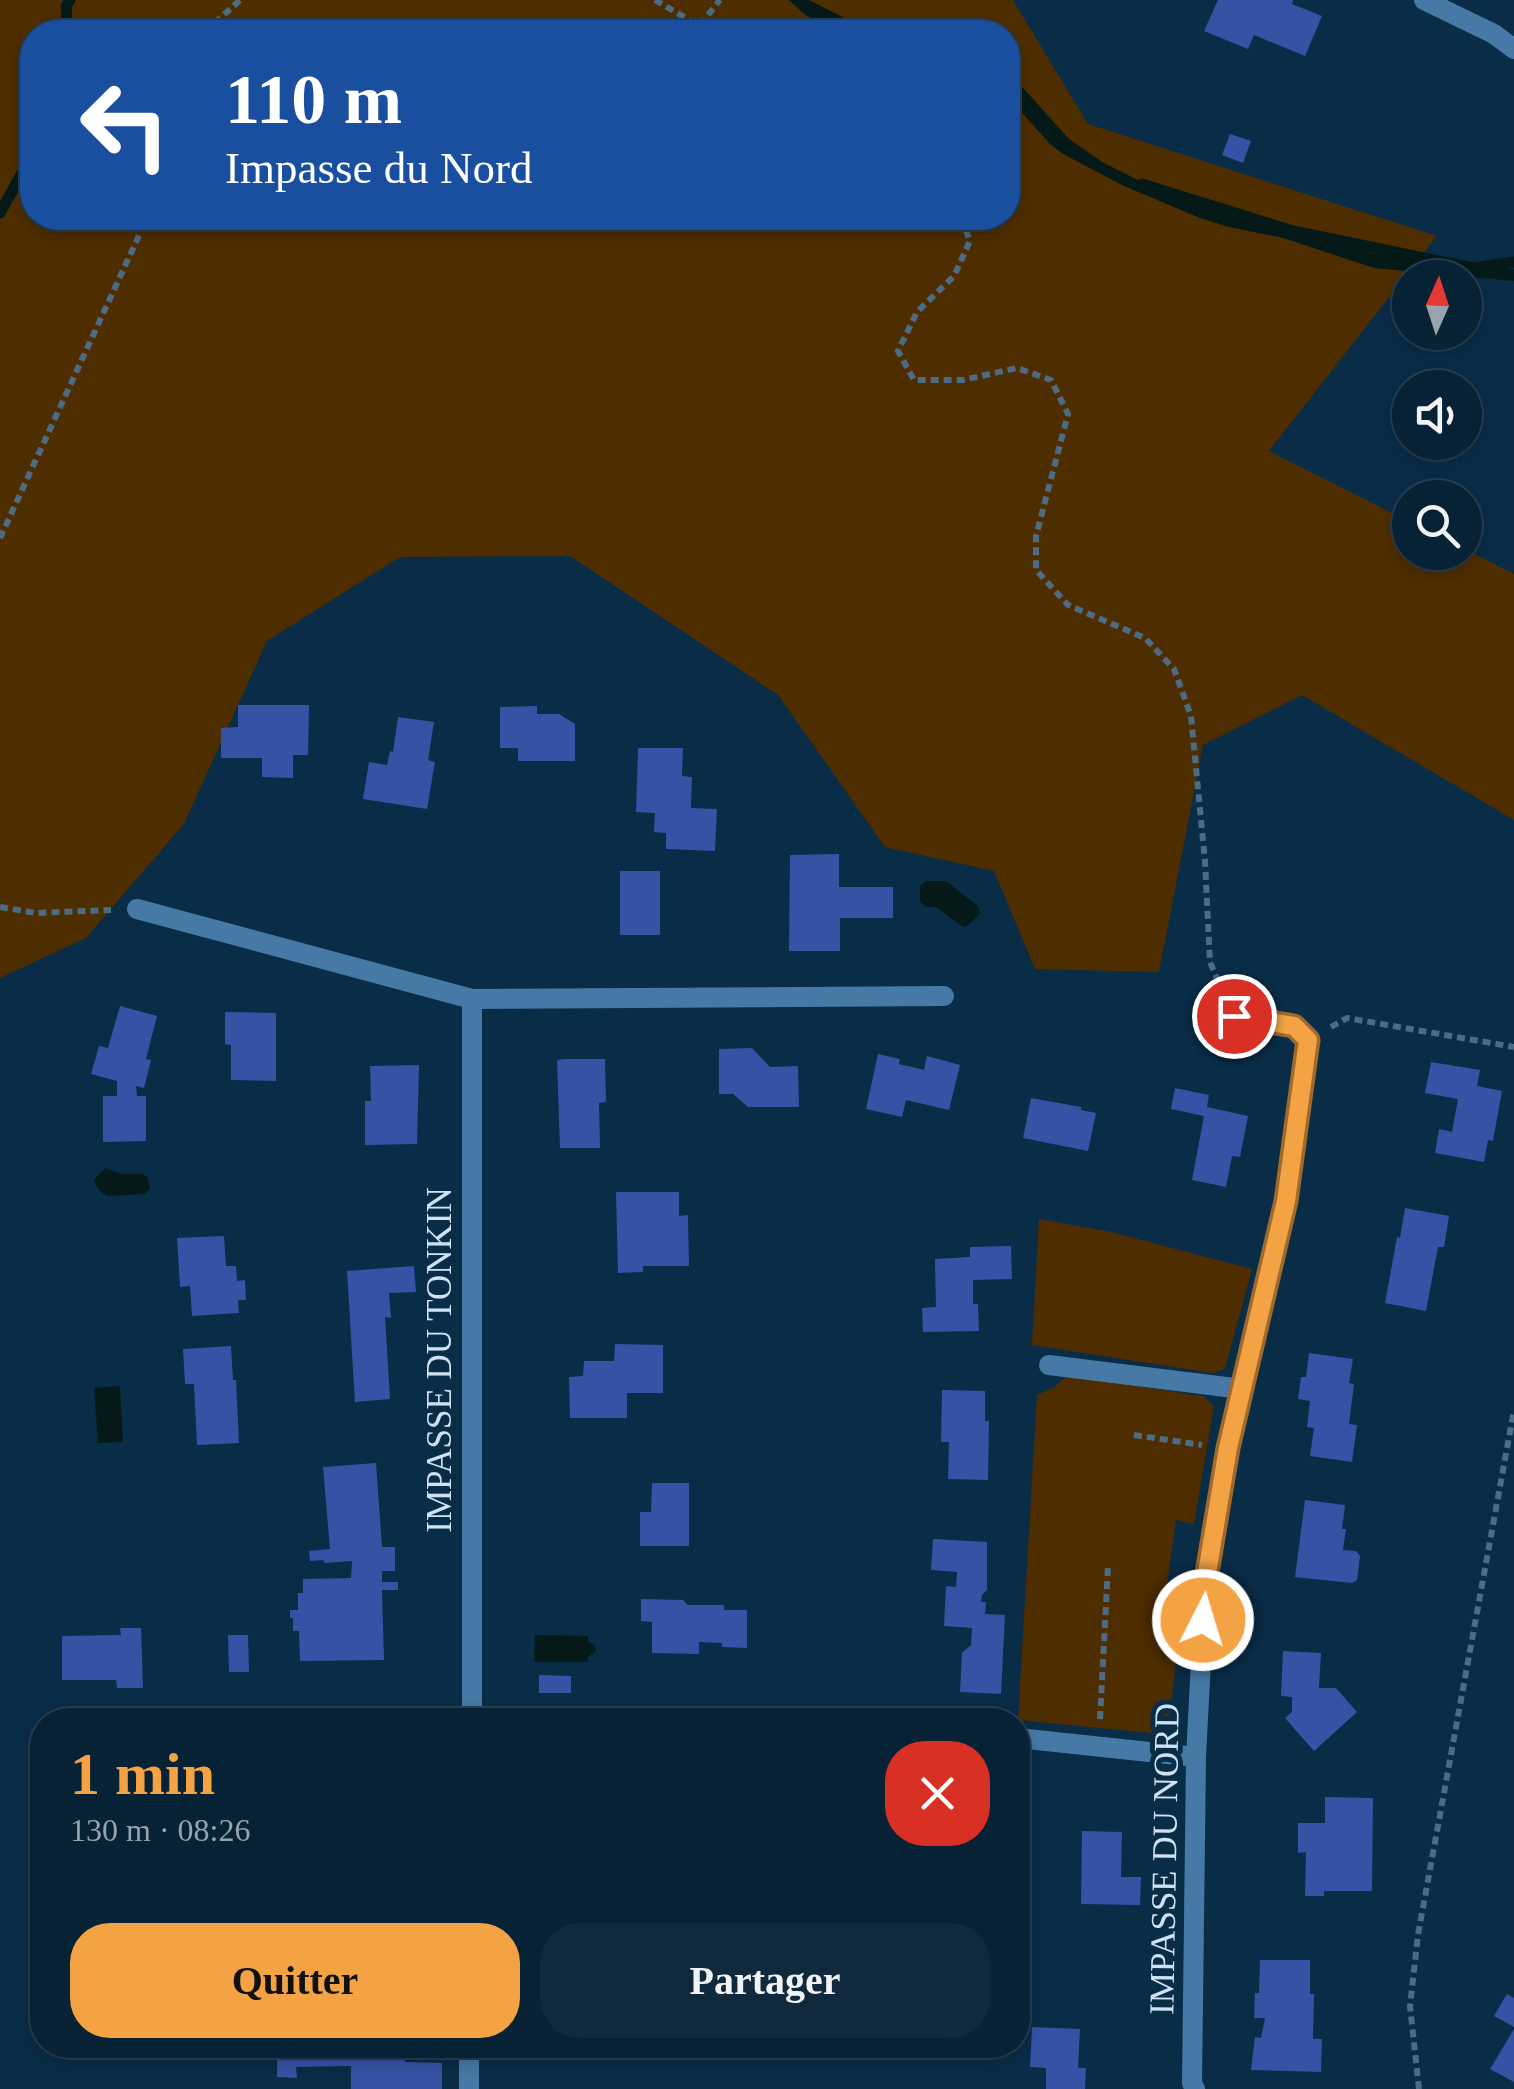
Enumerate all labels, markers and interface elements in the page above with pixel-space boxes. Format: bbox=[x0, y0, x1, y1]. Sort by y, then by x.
icon: left bbox=[60, 60, 190, 190]
text: 110 m bbox=[225, 61, 402, 138]
text: Impasse du Nord bbox=[225, 143, 532, 193]
north arrow bbox=[1392, 260, 1482, 350]
map controls bbox=[1392, 260, 1482, 570]
button: sound bbox=[1392, 370, 1482, 460]
button: search bbox=[1392, 480, 1482, 570]
pin bbox=[1192, 974, 1277, 1059]
icon: arrive bbox=[1207, 989, 1262, 1044]
street label: IMPASSE DU TONKIN bbox=[420, 1187, 459, 1533]
position arrow bbox=[1151, 1568, 1255, 1672]
street label: IMPASSE DU NORD bbox=[1142, 1703, 1187, 2015]
text: 1 min bbox=[70, 1741, 215, 1807]
button: close bbox=[885, 1741, 990, 1846]
text: 130 m · 08:26 bbox=[70, 1812, 250, 1848]
button: Quitter bbox=[70, 1923, 520, 2038]
button: Partager bbox=[540, 1923, 990, 2038]

